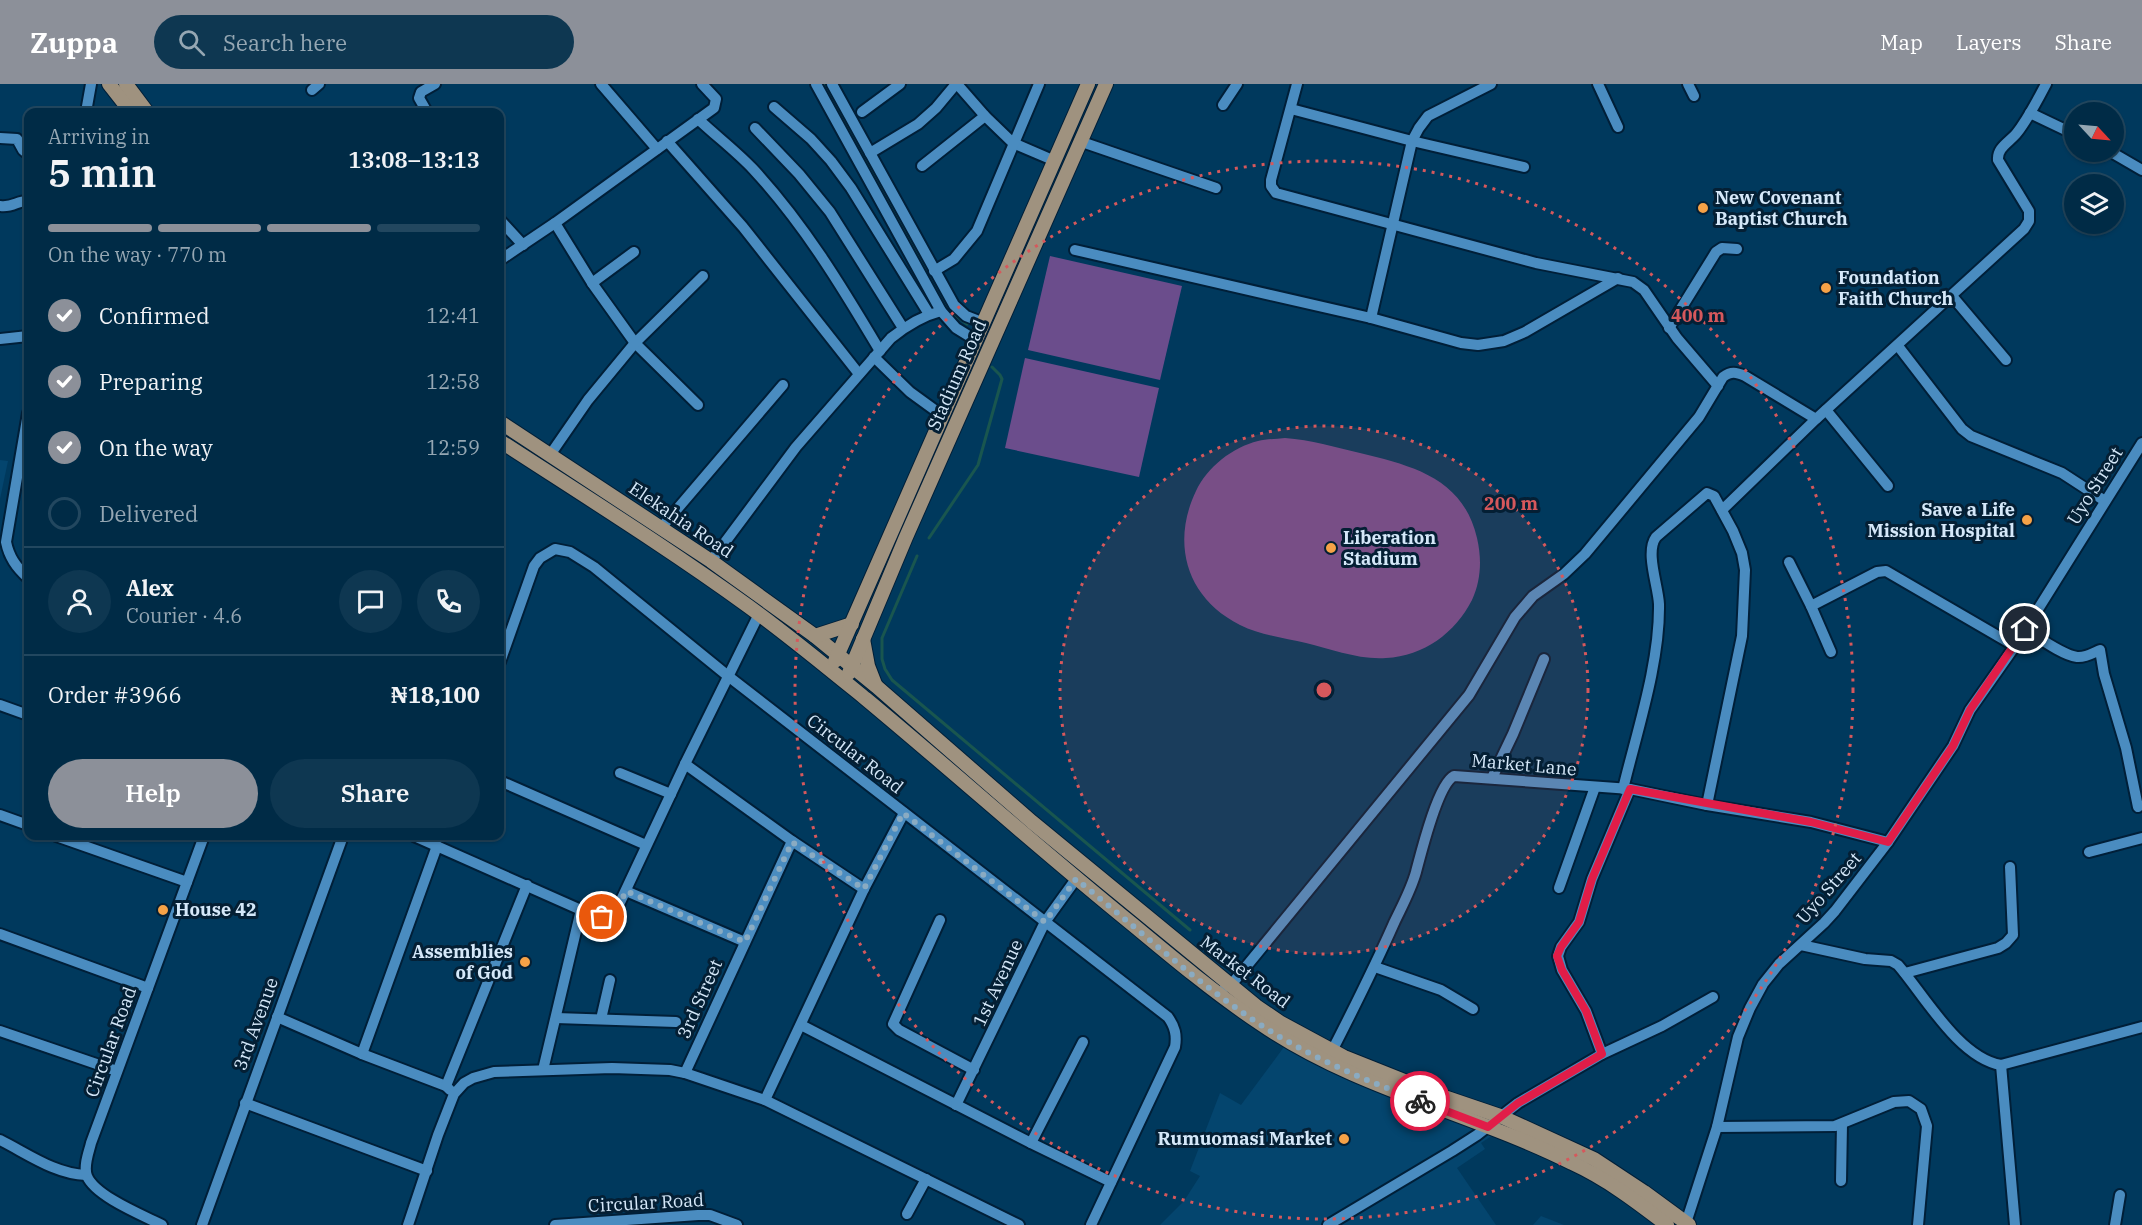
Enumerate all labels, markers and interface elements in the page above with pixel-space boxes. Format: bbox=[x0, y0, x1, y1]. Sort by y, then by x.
search box bbox=[154, 15, 574, 69]
text: Zuppa bbox=[30, 24, 118, 61]
icon: search bbox=[175, 26, 208, 59]
text: Search here bbox=[223, 28, 347, 57]
text: Map bbox=[1880, 28, 1923, 56]
text: Layers bbox=[1956, 28, 2022, 56]
text: Share bbox=[2055, 28, 2112, 56]
north arrow bbox=[2064, 102, 2124, 162]
map controls bbox=[2064, 102, 2124, 234]
text: Arriving in bbox=[48, 123, 150, 150]
text: 13:08–13:13 bbox=[348, 145, 480, 174]
text: 5 min bbox=[48, 147, 156, 198]
button: layers bbox=[2064, 174, 2124, 234]
place label: New Covenant Baptist Church bbox=[1715, 186, 1848, 230]
marker: New Covenant Baptist Church bbox=[1696, 201, 1710, 215]
text: On the way · 770 m bbox=[48, 241, 227, 268]
place label: Foundation Faith Church bbox=[1838, 266, 1954, 310]
marker: Foundation Faith Church bbox=[1819, 281, 1833, 295]
icon: check bbox=[48, 299, 81, 332]
text: Confirmed bbox=[99, 301, 210, 330]
text: 12:41 bbox=[426, 302, 480, 329]
text: 400 m bbox=[1671, 304, 1726, 327]
street label: Stadium Road bbox=[922, 316, 991, 434]
icon: check bbox=[48, 365, 81, 398]
text: Preparing bbox=[99, 367, 203, 396]
text: 12:58 bbox=[426, 368, 480, 395]
icon: check bbox=[48, 431, 81, 464]
text: On the way bbox=[99, 433, 213, 462]
text: 12:59 bbox=[426, 434, 480, 461]
street label: Uyo Street bbox=[2062, 443, 2128, 529]
street label: Elekahia Road bbox=[625, 476, 738, 563]
text: 200 m bbox=[1484, 492, 1539, 515]
place label: Save a Life Mission Hospital bbox=[1868, 498, 2015, 542]
text: Delivered bbox=[99, 499, 198, 528]
marker: Save a Life Mission Hospital bbox=[2020, 513, 2034, 527]
place label: Liberation Stadium bbox=[1343, 526, 1436, 570]
marker: Liberation Stadium bbox=[1324, 541, 1338, 555]
button: person bbox=[48, 570, 111, 633]
button: chat bbox=[339, 570, 402, 633]
button: phone bbox=[417, 570, 480, 633]
text: Alex bbox=[126, 573, 174, 602]
text: Courier · 4.6 bbox=[126, 602, 242, 629]
pin bbox=[1999, 603, 2050, 654]
icon: home bbox=[2008, 612, 2041, 645]
text: Order #3966 bbox=[48, 680, 182, 709]
text: ₦18,100 bbox=[391, 680, 480, 709]
centre of rings bbox=[1314, 680, 1334, 700]
street label: Circular Road bbox=[802, 709, 908, 798]
street label: Market Lane bbox=[1470, 748, 1578, 781]
button: Help bbox=[48, 759, 258, 828]
button: Share bbox=[270, 759, 480, 828]
street label: Uyo Street bbox=[1791, 847, 1866, 928]
pin bbox=[576, 891, 627, 942]
place label: House 42 bbox=[175, 898, 257, 921]
icon: bag bbox=[585, 900, 618, 933]
marker: House 42 bbox=[156, 903, 170, 917]
street label: Market Road bbox=[1196, 930, 1295, 1013]
street label: 1st Avenue bbox=[967, 936, 1028, 1030]
place label: Assemblies of God bbox=[412, 940, 513, 984]
marker: Assemblies of God bbox=[518, 955, 532, 969]
street label: 3rd Street bbox=[672, 956, 727, 1042]
street label: 3rd Avenue bbox=[228, 974, 283, 1073]
street label: Circular Road bbox=[80, 983, 141, 1100]
courier bbox=[1390, 1071, 1450, 1131]
icon: bike bbox=[1404, 1085, 1437, 1118]
place label: Rumuomasi Market bbox=[1158, 1127, 1332, 1150]
marker: Rumuomasi Market bbox=[1337, 1132, 1351, 1146]
street label: Circular Road bbox=[587, 1188, 705, 1217]

